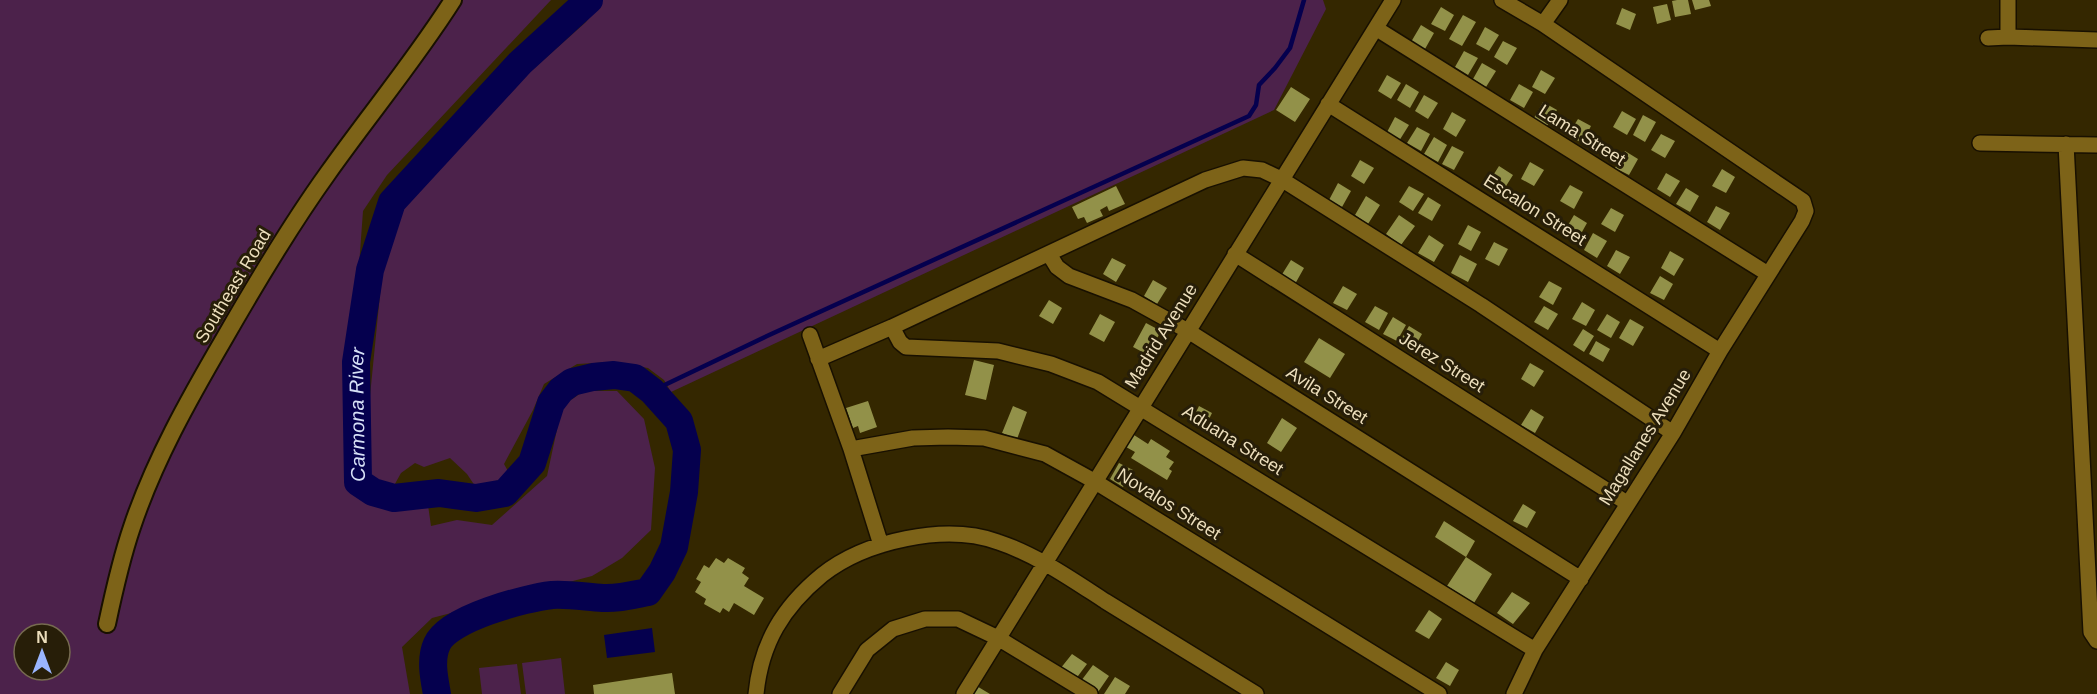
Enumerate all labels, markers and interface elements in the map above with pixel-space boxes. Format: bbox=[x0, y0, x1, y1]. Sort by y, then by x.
street label: Lama Street bbox=[1535, 101, 1629, 169]
street label: Escalon Street bbox=[1480, 171, 1590, 249]
street label: Southeast Road bbox=[191, 226, 275, 346]
street label: Madrid Avenue bbox=[1121, 280, 1201, 392]
street label: Jerez Street bbox=[1396, 328, 1488, 396]
water label: Carmona River bbox=[345, 345, 369, 482]
street label: Avila Street bbox=[1283, 362, 1371, 428]
street label: Magallanes Avenue bbox=[1595, 365, 1695, 509]
street label: Aduana Street bbox=[1179, 401, 1287, 479]
street label: Novalos Street bbox=[1114, 464, 1224, 544]
north arrow bbox=[12, 622, 72, 682]
text: N bbox=[36, 629, 48, 646]

